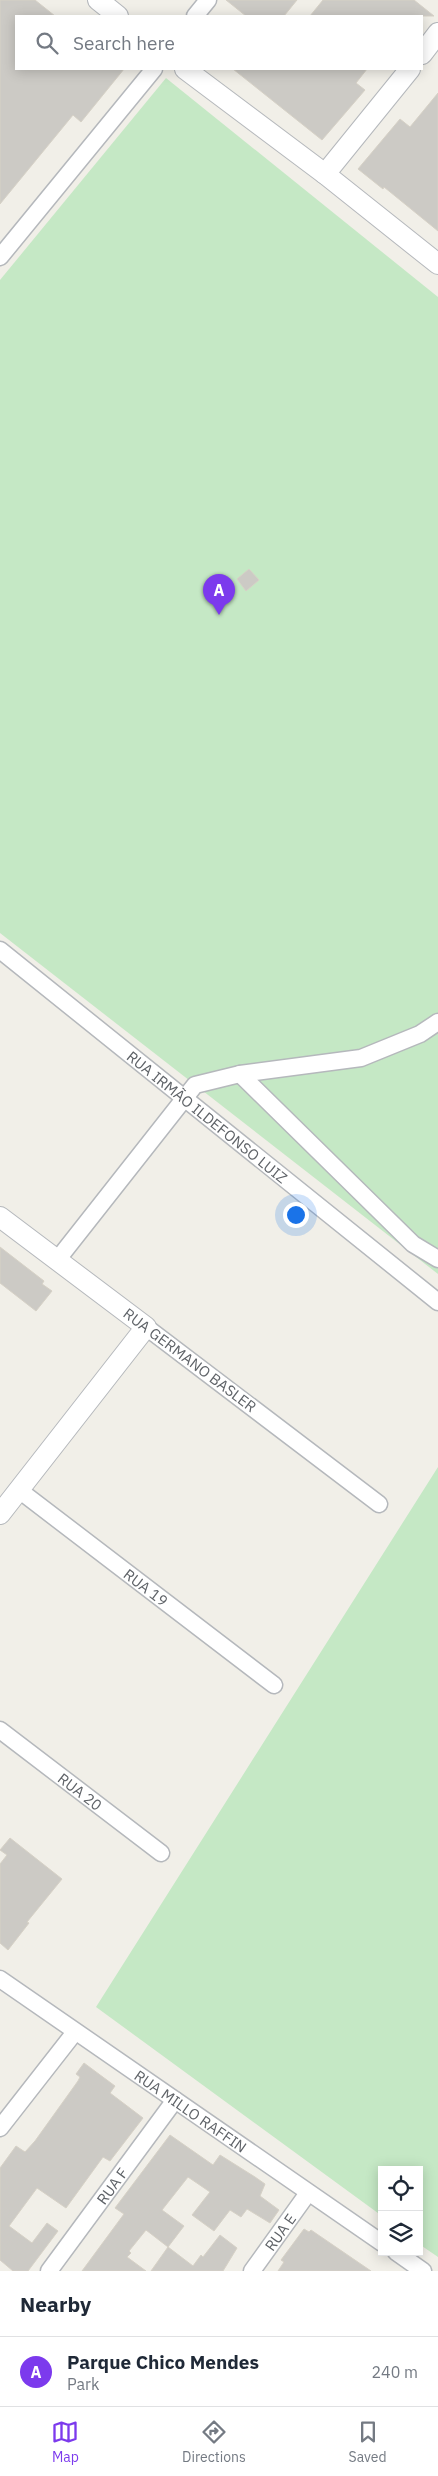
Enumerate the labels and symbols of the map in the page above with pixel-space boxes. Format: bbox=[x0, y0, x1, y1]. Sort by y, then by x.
pin: A bbox=[203, 574, 235, 615]
street label: RUA IRMÃO ILDEFONSO LUIZ bbox=[123, 1046, 292, 1187]
your location bbox=[283, 1202, 309, 1228]
street label: RUA GERMANO BASLER bbox=[120, 1304, 260, 1416]
street label: RUA 19 bbox=[120, 1564, 172, 1610]
street label: RUA 20 bbox=[54, 1768, 106, 1814]
street label: RUA MILLO RAFFIN bbox=[131, 2066, 251, 2156]
street label: RUA F bbox=[92, 2164, 132, 2208]
street label: RUA E bbox=[260, 2210, 300, 2254]

